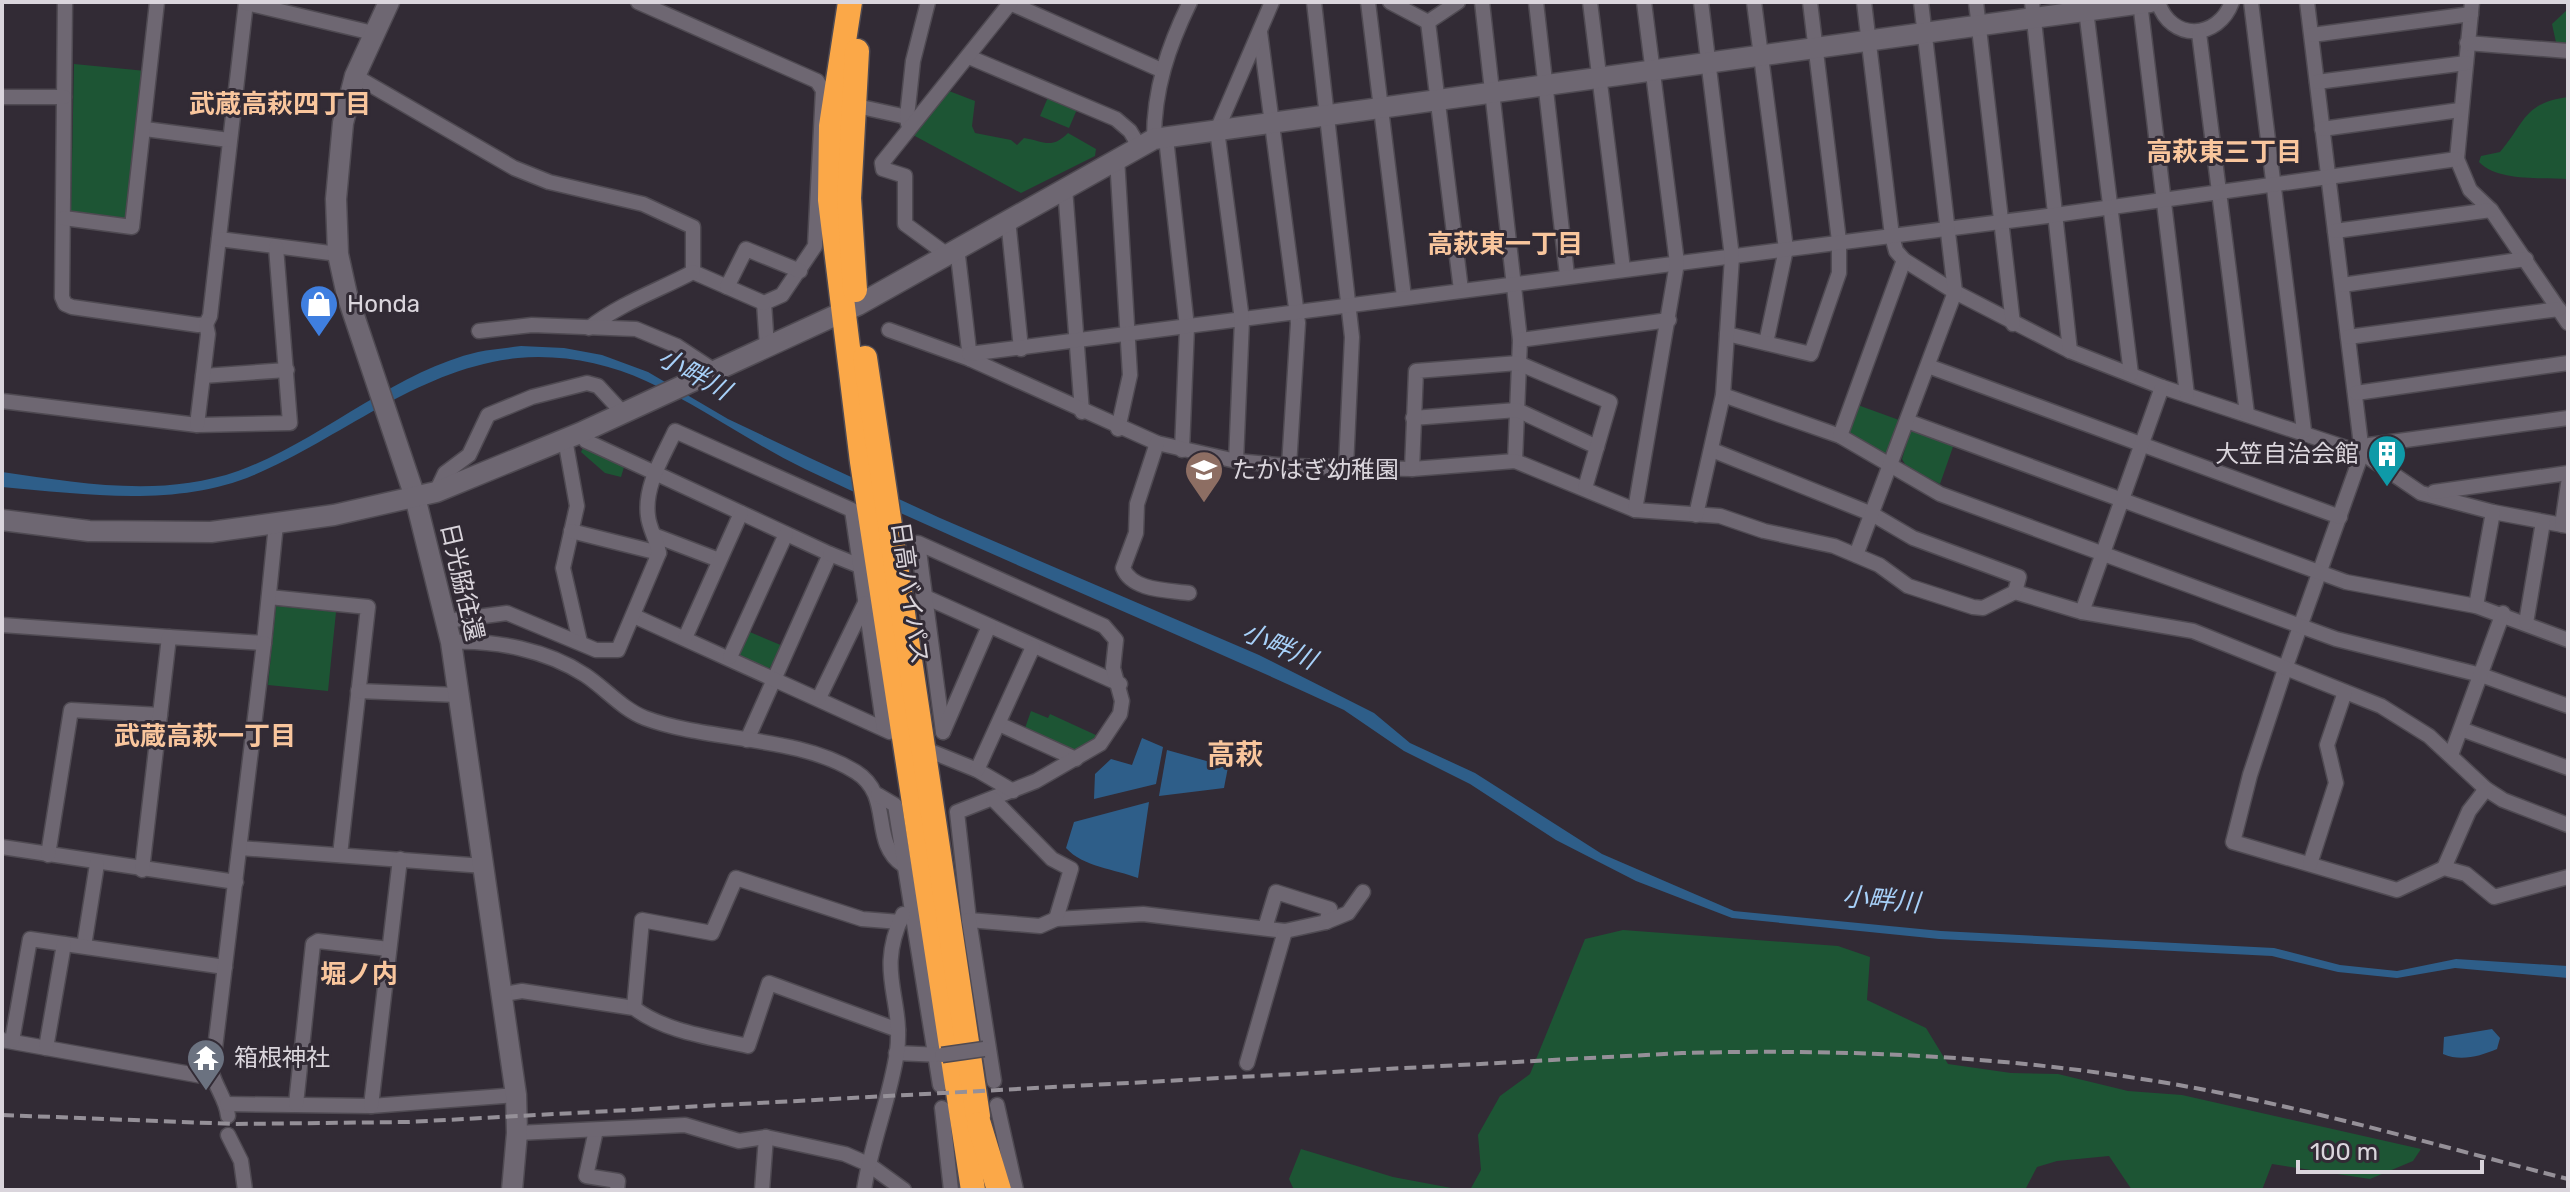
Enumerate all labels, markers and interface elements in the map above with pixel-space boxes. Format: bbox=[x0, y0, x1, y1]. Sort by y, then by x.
district label: 武蔵高萩四丁目 bbox=[189, 89, 371, 120]
district label: 高萩東三丁目 bbox=[2146, 137, 2302, 168]
district label: 高萩東一丁目 bbox=[1427, 229, 1583, 260]
shop icon: Honda bbox=[298, 283, 340, 338]
place label: Honda bbox=[347, 290, 420, 318]
water label: 小畔川 bbox=[652, 342, 738, 408]
building icon: 大笠自治会館 bbox=[2366, 433, 2408, 488]
place label: 大笠自治会館 bbox=[2215, 440, 2359, 468]
school or university icon: たかはぎ幼稚園 bbox=[1183, 449, 1225, 504]
place label: たかはぎ幼稚園 bbox=[1232, 456, 1399, 484]
street label: 日光脇往還 bbox=[435, 520, 489, 644]
street label: 日高バイパス bbox=[886, 520, 934, 666]
water label: 小畔川 bbox=[1237, 616, 1324, 677]
district label: 武蔵高萩一丁目 bbox=[114, 721, 296, 752]
district label: 高萩 bbox=[1207, 738, 1263, 771]
water label: 小畔川 bbox=[1841, 881, 1924, 919]
district label: 堀ノ内 bbox=[320, 959, 398, 990]
temple icon: 箱根神社 bbox=[185, 1037, 227, 1092]
place label: 箱根神社 bbox=[234, 1044, 330, 1072]
scale bar bbox=[2298, 1124, 2482, 1174]
text: 100 m bbox=[2310, 1138, 2378, 1166]

